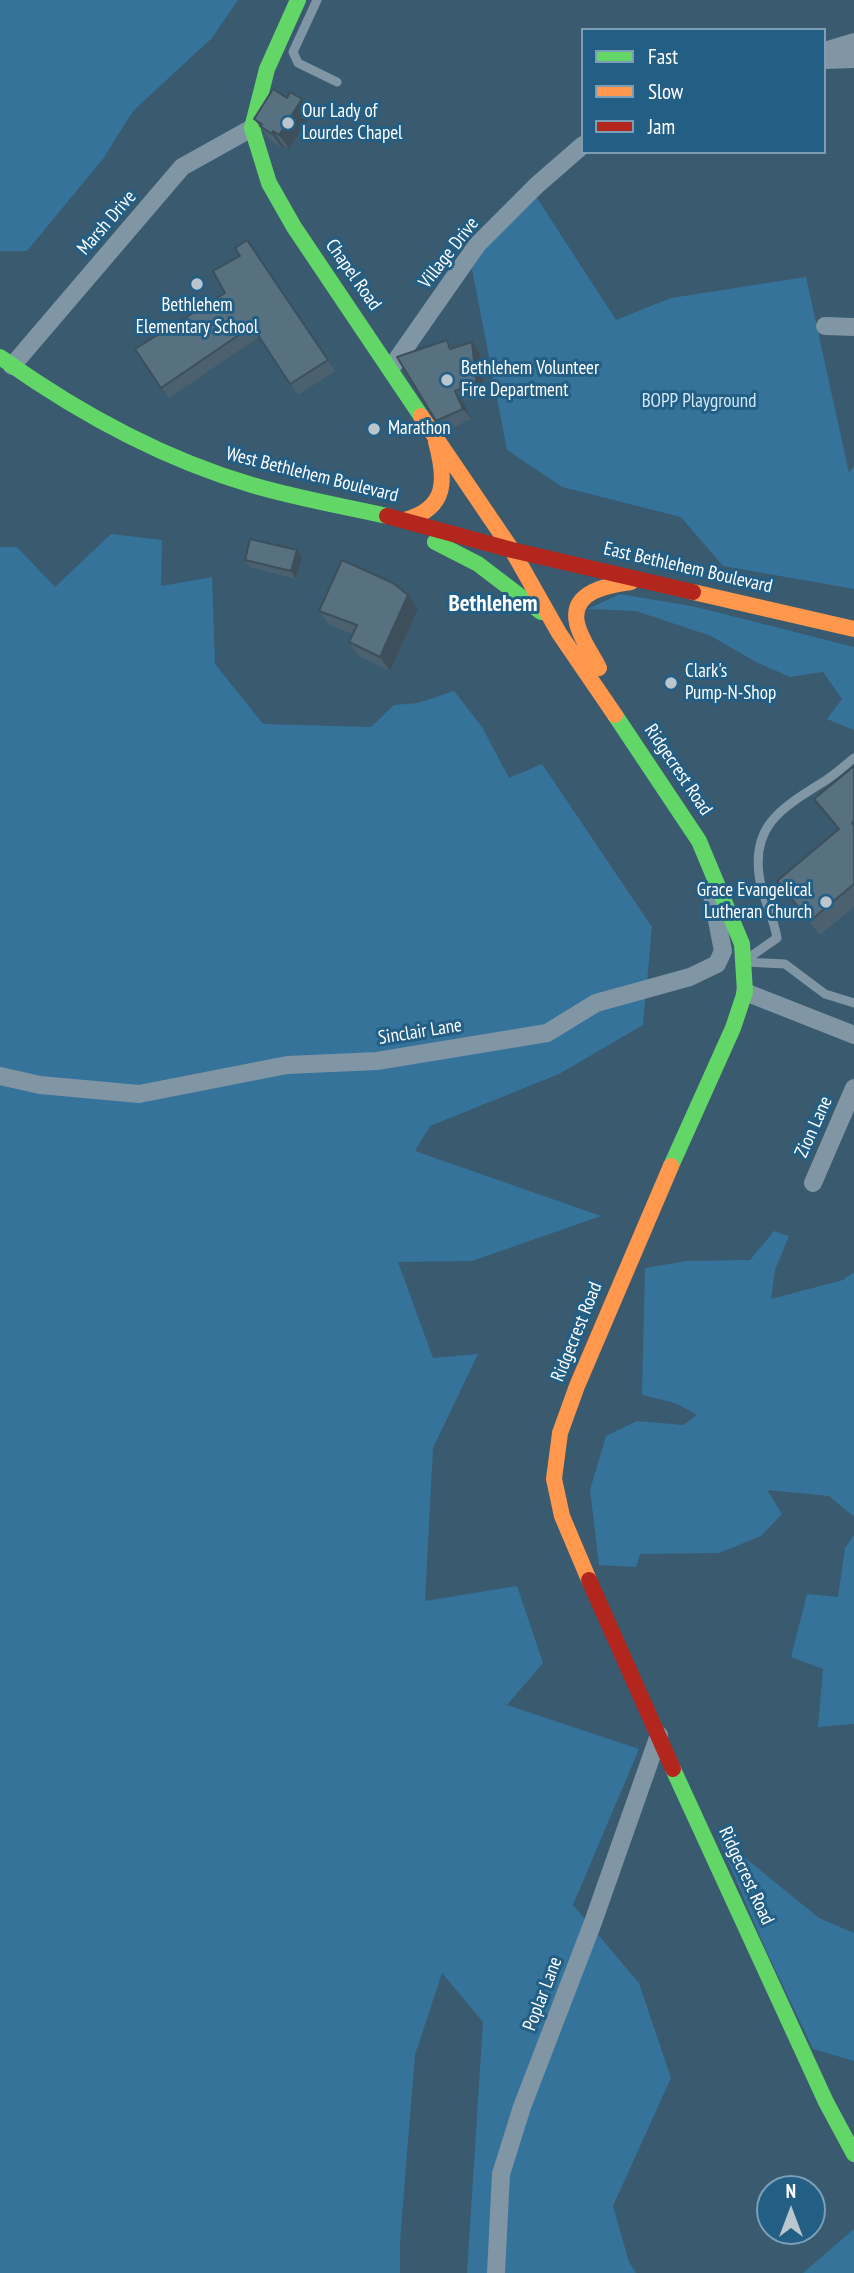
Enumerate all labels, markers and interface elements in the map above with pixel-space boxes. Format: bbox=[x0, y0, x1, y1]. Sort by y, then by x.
legend bbox=[581, 28, 826, 154]
text: Fast bbox=[648, 43, 678, 70]
text: Slow bbox=[648, 78, 683, 105]
place label: Our Lady of Lourdes Chapel bbox=[302, 101, 402, 145]
text: Jam bbox=[648, 113, 675, 140]
marker: Our Lady of Lourdes Chapel bbox=[280, 115, 296, 131]
street label: Marsh Drive bbox=[73, 186, 141, 260]
street label: Village Drive bbox=[414, 213, 484, 293]
street label: Chapel Road bbox=[320, 235, 386, 315]
marker: Bethlehem Elementary School bbox=[189, 276, 205, 292]
place label: Bethlehem Elementary School bbox=[136, 295, 258, 339]
place label: Bethlehem Volunteer Fire Department bbox=[461, 358, 599, 402]
marker: Bethlehem Volunteer Fire Department bbox=[439, 372, 455, 388]
park label: BOPP Playground bbox=[642, 391, 756, 413]
place label: Marathon bbox=[388, 418, 451, 440]
marker: Marathon bbox=[366, 421, 382, 437]
street label: West Bethlehem Boulevard bbox=[224, 443, 400, 507]
street label: East Bethlehem Boulevard bbox=[601, 537, 775, 599]
district label: Bethlehem bbox=[449, 590, 537, 618]
place label: Clark's Pump-N-Shop bbox=[685, 661, 776, 705]
marker: Clark's Pump-N-Shop bbox=[663, 675, 679, 691]
street label: Ridgecrest Road bbox=[639, 720, 717, 820]
place label: Grace Evangelical Lutheran Church bbox=[697, 880, 812, 924]
marker: Grace Evangelical Lutheran Church bbox=[818, 894, 834, 910]
street label: Sinclair Lane bbox=[377, 1014, 463, 1050]
street label: Zion Lane bbox=[790, 1093, 838, 1161]
street label: Ridgecrest Road bbox=[547, 1279, 607, 1385]
street label: Ridgecrest Road bbox=[713, 1823, 779, 1929]
street label: Poplar Lane bbox=[519, 1954, 567, 2034]
north arrow bbox=[756, 2175, 826, 2245]
text: N bbox=[786, 2179, 796, 2203]

